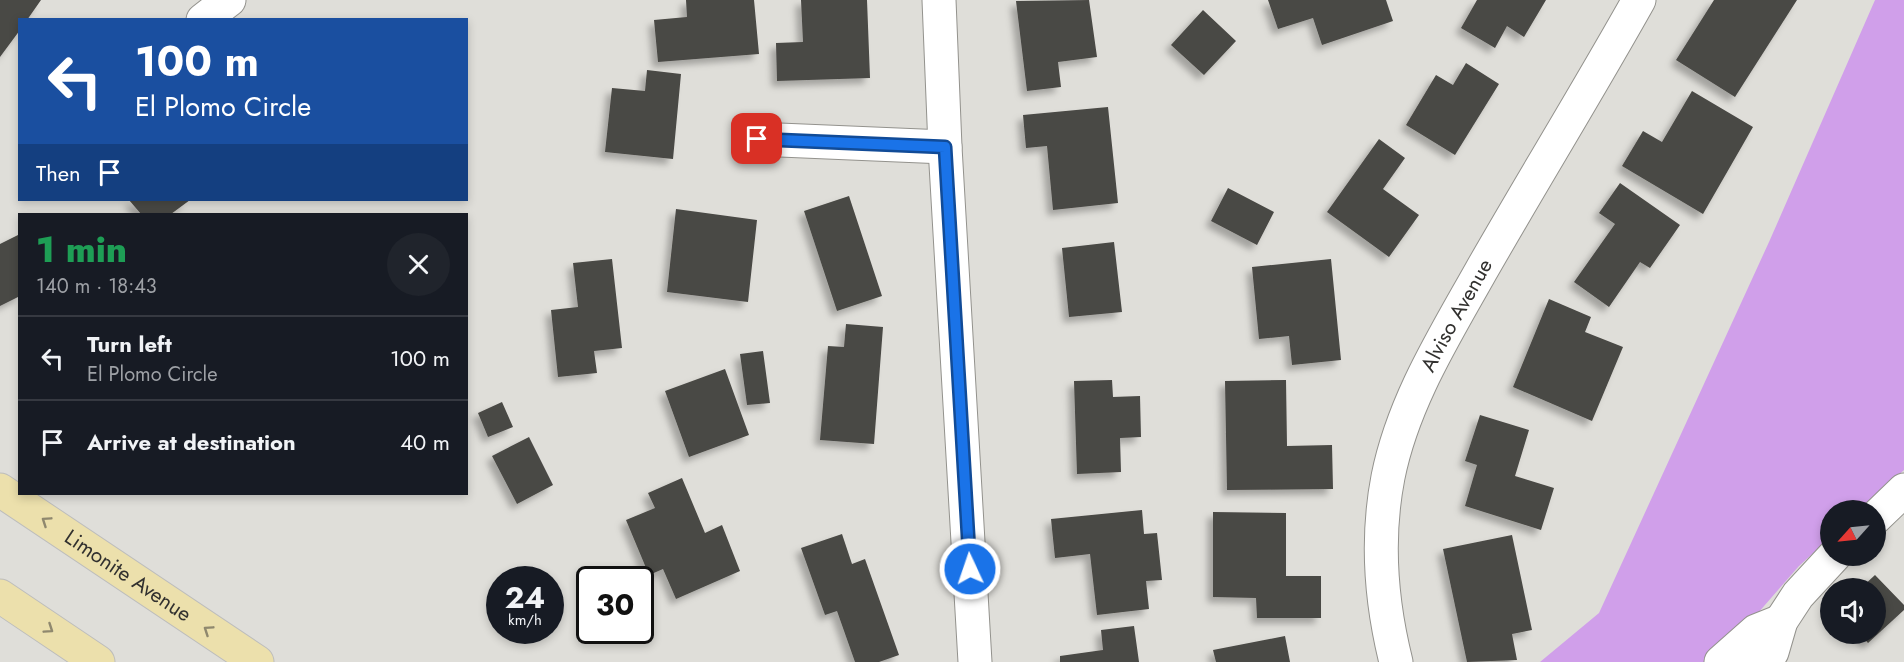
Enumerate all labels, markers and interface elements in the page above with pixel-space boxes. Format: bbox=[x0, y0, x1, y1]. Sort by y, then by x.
text: 100 m bbox=[135, 31, 259, 92]
icon: left bbox=[36, 42, 114, 120]
text: El Plomo Circle bbox=[135, 87, 311, 126]
pin bbox=[731, 113, 782, 164]
icon: arrive bbox=[740, 122, 773, 155]
icon: arrive bbox=[93, 156, 126, 189]
text: Then bbox=[36, 157, 81, 189]
text: 1 min bbox=[36, 223, 127, 275]
button: close bbox=[387, 233, 450, 296]
street label: Alviso Avenue bbox=[1413, 253, 1500, 377]
text: 140 m · 18:43 bbox=[36, 272, 157, 301]
text: Turn left bbox=[87, 328, 172, 360]
icon: left bbox=[36, 342, 69, 375]
text: 100 m bbox=[390, 342, 450, 374]
text: El Plomo Circle bbox=[87, 360, 218, 389]
icon: arrive bbox=[36, 426, 69, 459]
text: Arrive at destination bbox=[87, 426, 296, 458]
text: 40 m bbox=[400, 426, 450, 458]
north arrow bbox=[1820, 500, 1886, 566]
map controls bbox=[1820, 500, 1886, 644]
one-way arrow bbox=[42, 517, 53, 528]
street label: Limonite Avenue bbox=[59, 522, 198, 629]
position arrow bbox=[938, 537, 1002, 601]
speed limit sign: 30 bbox=[576, 566, 654, 644]
text: 24 bbox=[505, 576, 545, 619]
button: sound bbox=[1820, 578, 1886, 644]
text: km/h bbox=[508, 609, 542, 631]
one-way arrow bbox=[42, 621, 53, 632]
one-way arrow bbox=[204, 626, 215, 637]

